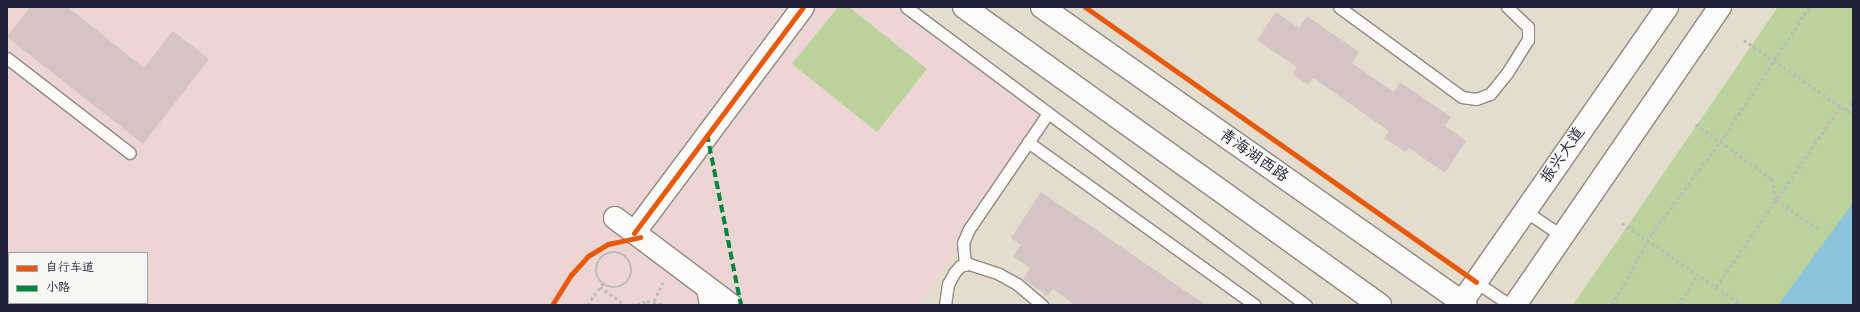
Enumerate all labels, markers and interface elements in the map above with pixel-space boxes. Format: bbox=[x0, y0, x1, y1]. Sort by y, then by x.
street label: 振兴大道 bbox=[1538, 124, 1590, 188]
street label: 青海湖西路 bbox=[1215, 126, 1291, 188]
legend bbox=[8, 252, 148, 304]
text: 自行车道 bbox=[46, 260, 94, 277]
text: 小路 bbox=[46, 280, 70, 297]

